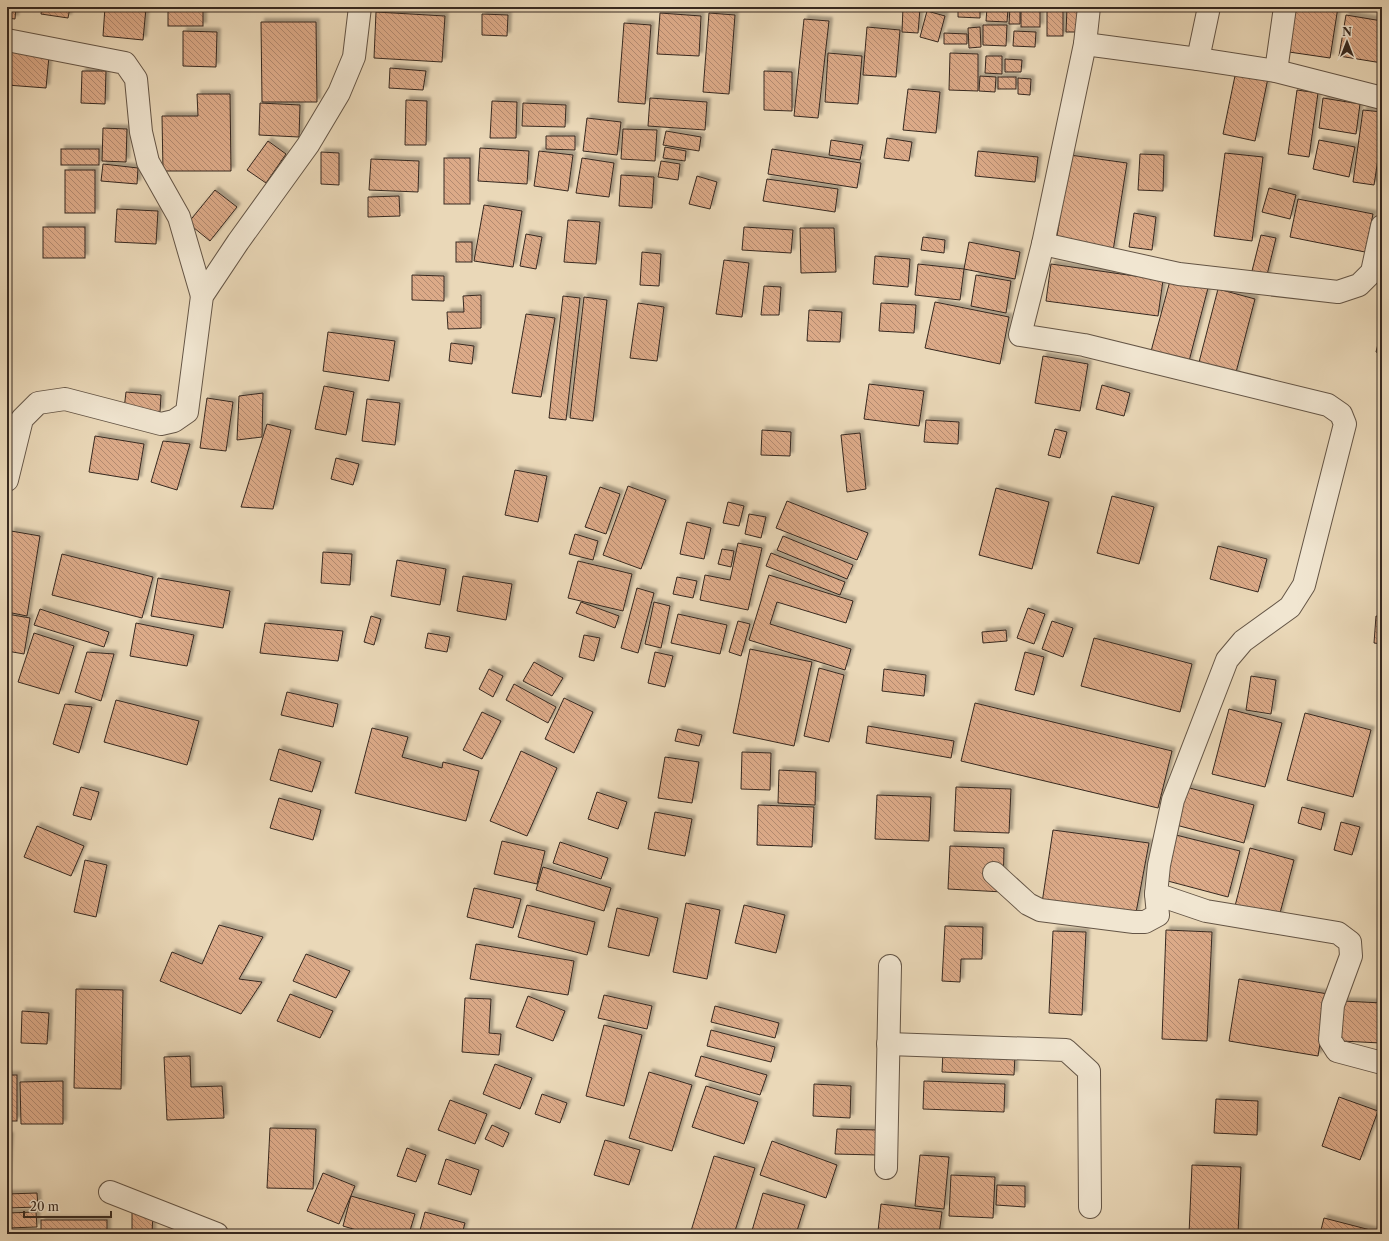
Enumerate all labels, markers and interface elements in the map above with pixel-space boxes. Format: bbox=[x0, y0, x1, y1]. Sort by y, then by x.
north arrow bbox=[1327, 22, 1367, 62]
text: N bbox=[1342, 25, 1352, 39]
scale bar bbox=[24, 1193, 111, 1219]
text: 20 m bbox=[30, 1199, 59, 1214]

